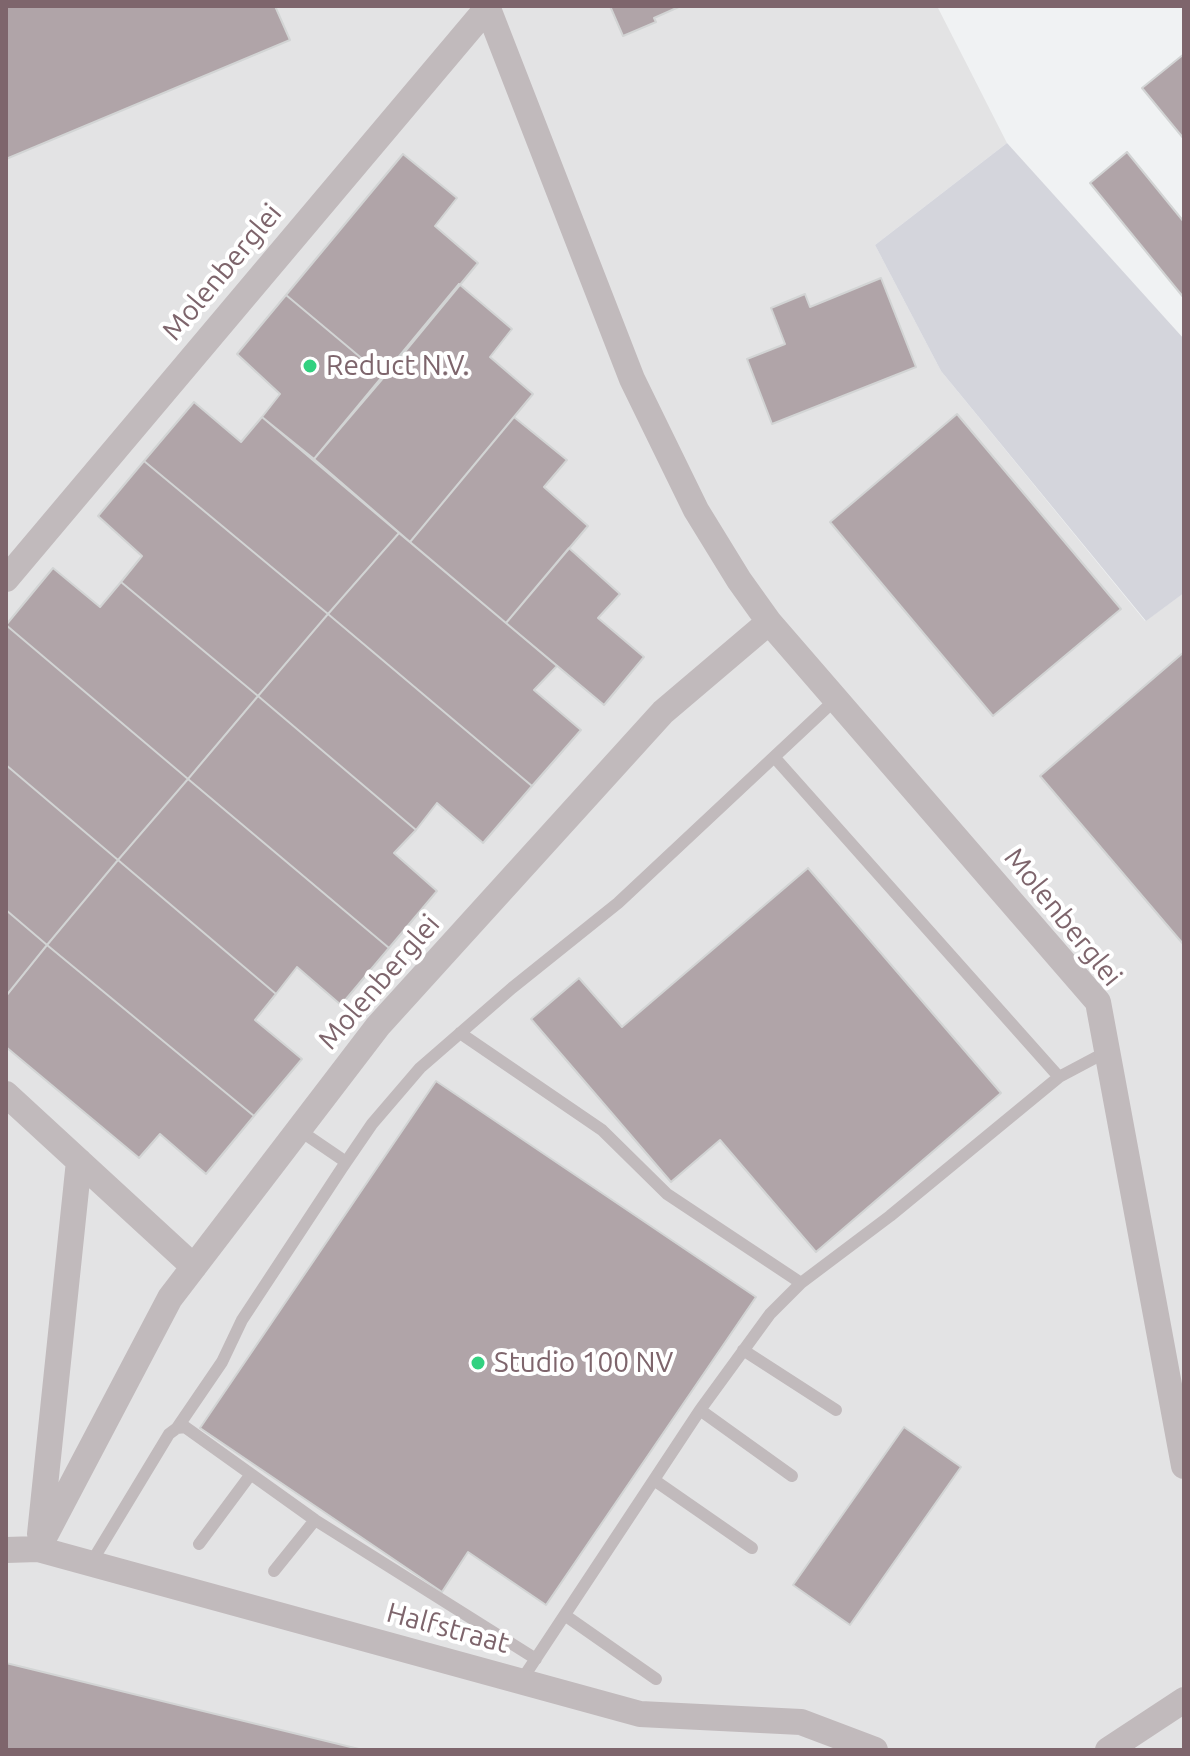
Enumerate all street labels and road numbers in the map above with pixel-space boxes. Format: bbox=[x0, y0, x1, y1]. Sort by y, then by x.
street label: Molenberglei bbox=[155, 197, 289, 347]
street label: Molenberglei bbox=[997, 841, 1129, 993]
street label: Molenberglei bbox=[311, 908, 447, 1056]
street label: Halfstraat bbox=[383, 1596, 513, 1660]

